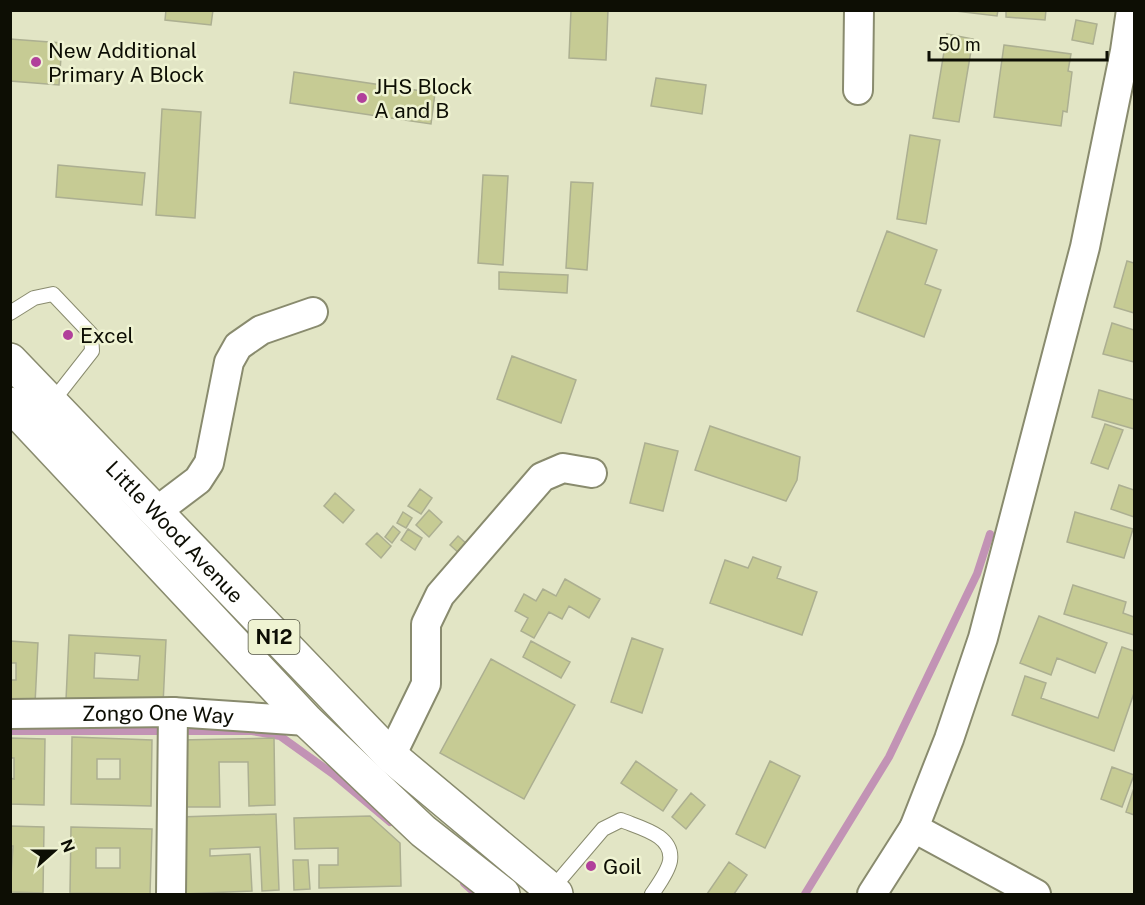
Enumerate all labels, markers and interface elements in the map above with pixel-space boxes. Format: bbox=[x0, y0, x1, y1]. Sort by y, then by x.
scale bar bbox=[929, 24, 1108, 62]
text: 50 m bbox=[938, 34, 981, 55]
place label: New Additional Primary A Block bbox=[48, 38, 204, 87]
marker: New Additional Primary A Block bbox=[29, 55, 43, 69]
place label: JHS Block A and B bbox=[374, 74, 472, 123]
marker: JHS Block A and B bbox=[355, 91, 369, 105]
place label: Excel bbox=[80, 323, 134, 348]
marker: Excel bbox=[61, 328, 75, 342]
street label: Little Wood Avenue bbox=[101, 455, 249, 608]
road number: N12 bbox=[248, 620, 300, 654]
street label: Zongo One Way bbox=[82, 699, 235, 729]
north arrow bbox=[24, 821, 84, 881]
text: N bbox=[56, 837, 79, 855]
place label: Goil bbox=[603, 854, 642, 879]
marker: Goil bbox=[584, 859, 598, 873]

